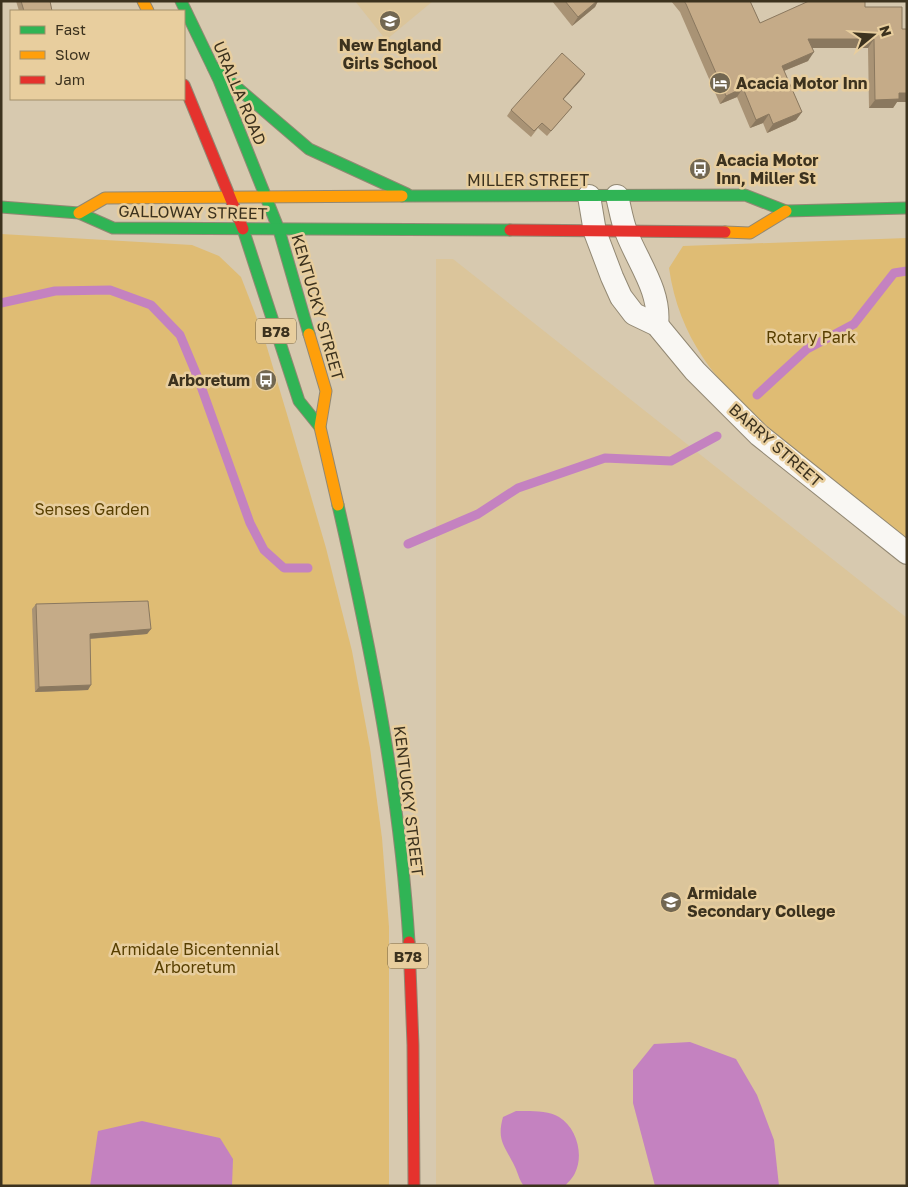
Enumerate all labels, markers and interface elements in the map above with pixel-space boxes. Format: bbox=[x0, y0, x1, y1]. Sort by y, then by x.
school or university icon: New England Girls School bbox=[378, 9, 402, 33]
legend bbox=[10, 10, 185, 100]
north arrow bbox=[848, 10, 898, 60]
text: Fast bbox=[55, 20, 86, 38]
text: N bbox=[876, 23, 896, 39]
place label: New England Girls School bbox=[339, 35, 441, 73]
street label: URALLA ROAD bbox=[209, 38, 271, 148]
text: Slow bbox=[55, 45, 90, 63]
text: Jam bbox=[55, 70, 85, 88]
hotel icon: Acacia Motor Inn bbox=[708, 71, 732, 95]
place label: Acacia Motor Inn bbox=[736, 73, 867, 93]
place label: Acacia Motor Inn, Miller St bbox=[716, 150, 819, 188]
bus stop icon: Acacia Motor Inn, Miller St bbox=[688, 157, 712, 181]
street label: MILLER STREET bbox=[467, 170, 589, 190]
street label: GALLOWAY STREET bbox=[118, 201, 268, 223]
street label: KENTUCKY STREET bbox=[288, 231, 348, 383]
road number: B78 bbox=[256, 318, 296, 344]
park label: Rotary Park bbox=[766, 327, 856, 347]
bus stop icon: Arboretum bbox=[254, 368, 278, 392]
place label: Arboretum bbox=[168, 370, 250, 390]
street label: BARRY STREET bbox=[725, 399, 827, 491]
park label: Senses Garden bbox=[35, 499, 149, 519]
street label: KENTUCKY STREET bbox=[390, 725, 428, 877]
place label: Armidale Secondary College bbox=[687, 883, 835, 921]
school or university icon: Armidale Secondary College bbox=[659, 890, 683, 914]
park label: Armidale Bicentennial Arboretum bbox=[110, 939, 280, 977]
road number: B78 bbox=[388, 944, 428, 968]

